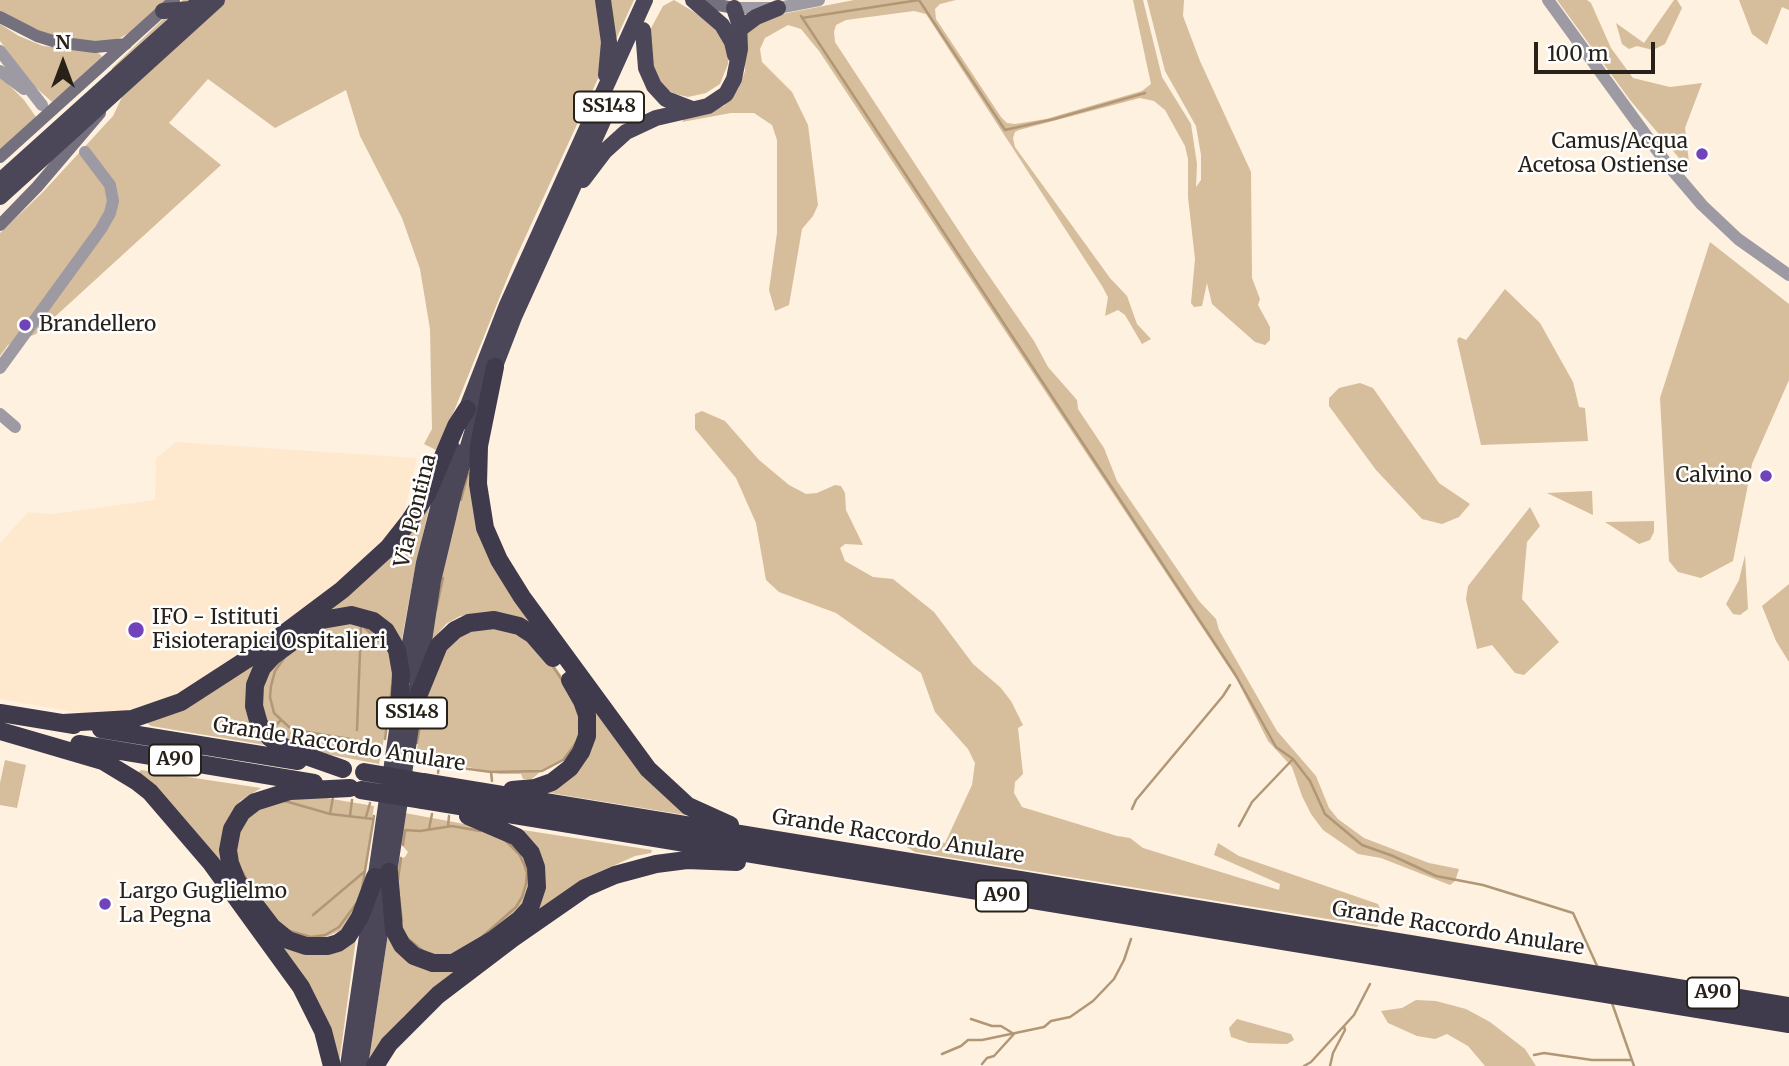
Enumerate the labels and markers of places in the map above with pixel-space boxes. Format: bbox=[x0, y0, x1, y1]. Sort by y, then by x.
place label: Camus/Acqua Acetosa Ostiense bbox=[1518, 129, 1688, 179]
marker: Camus/Acqua Acetosa Ostiense bbox=[1694, 146, 1710, 162]
place label: Brandellero bbox=[39, 312, 156, 338]
marker: Brandellero bbox=[17, 317, 33, 333]
place label: Calvino bbox=[1676, 463, 1752, 489]
marker: Calvino bbox=[1758, 468, 1774, 484]
place label: IFO - Istituti Fisioterapici Ospitalieri bbox=[152, 605, 386, 655]
marker: IFO - Istituti Fisioterapici Ospitalieri bbox=[126, 620, 146, 640]
place label: Largo Guglielmo La Pegna bbox=[119, 879, 287, 929]
marker: Largo Guglielmo La Pegna bbox=[97, 896, 113, 912]

